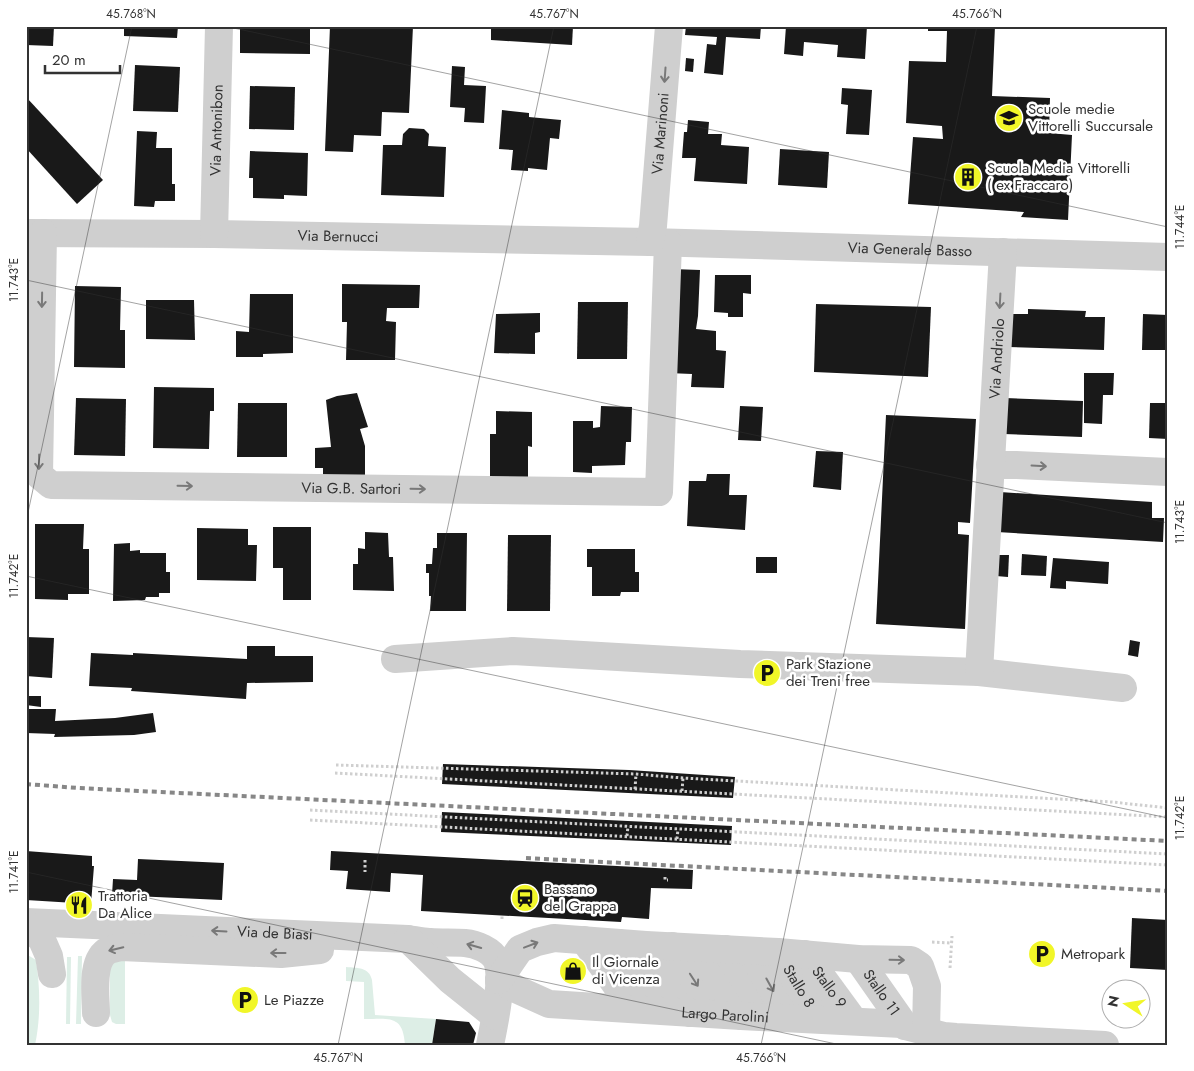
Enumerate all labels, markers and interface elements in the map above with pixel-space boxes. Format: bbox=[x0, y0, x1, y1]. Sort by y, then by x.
text: 45.768°N bbox=[106, 5, 156, 23]
text: 45.767°N bbox=[529, 5, 579, 23]
text: 45.766°N bbox=[952, 5, 1002, 23]
scale bar bbox=[45, 42, 120, 74]
text: 20 m bbox=[52, 49, 86, 71]
one-way arrow bbox=[660, 67, 669, 83]
street label: Via Antonibon bbox=[204, 84, 229, 176]
street label: Via Marinoni bbox=[646, 92, 675, 175]
place label: Scuole medie Vittorelli Succursale bbox=[1028, 98, 1153, 137]
school or university icon: Scuole medie Vittorelli Succursale bbox=[994, 103, 1024, 133]
place label: Scuola Media Vittorelli ( ex Fraccaro) bbox=[987, 157, 1130, 196]
building icon: Scuola Media Vittorelli ( ex Fraccaro) bbox=[953, 162, 983, 192]
text: 11.744°E bbox=[1171, 205, 1189, 249]
street label: Via Bernucci bbox=[297, 225, 379, 248]
street label: Via Generale Basso bbox=[847, 237, 972, 262]
text: 11.743°E bbox=[5, 258, 23, 302]
one-way arrow bbox=[37, 291, 46, 307]
one-way arrow bbox=[995, 293, 1004, 309]
street label: Via Andriolo bbox=[984, 318, 1010, 399]
one-way arrow bbox=[34, 454, 44, 470]
one-way arrow bbox=[1030, 461, 1047, 471]
street label: Via G.B. Sartori bbox=[301, 477, 401, 500]
one-way arrow bbox=[176, 481, 193, 491]
one-way arrow bbox=[409, 484, 425, 494]
text: 11.743°E bbox=[1171, 500, 1189, 544]
text: 11.742°E bbox=[5, 554, 23, 598]
place label: Park Stazione dei Treni free bbox=[786, 653, 871, 692]
parking icon: Park Stazione dei Treni free bbox=[752, 658, 782, 688]
text: 11.742°E bbox=[1171, 796, 1189, 840]
text: 11.741°E bbox=[5, 850, 23, 894]
place label: Bassano del Grappa bbox=[544, 878, 617, 917]
station icon: Bassano del Grappa bbox=[510, 883, 540, 913]
place label: Trattoria Da Alice bbox=[98, 885, 152, 924]
restaurant icon: Trattoria Da Alice bbox=[64, 890, 94, 920]
street label: Via de Biasi bbox=[236, 920, 313, 946]
one-way arrow bbox=[211, 927, 227, 936]
parking icon: Metropark bbox=[1027, 939, 1057, 969]
one-way arrow bbox=[466, 940, 482, 950]
one-way arrow bbox=[523, 940, 538, 949]
place label: Metropark bbox=[1061, 943, 1125, 965]
one-way arrow bbox=[109, 945, 125, 954]
one-way arrow bbox=[270, 948, 286, 958]
place label: Il Giornale di Vicenza bbox=[592, 951, 660, 990]
one-way arrow bbox=[888, 955, 905, 965]
shop icon: Il Giornale di Vicenza bbox=[558, 956, 588, 986]
street label: Stallo 8 bbox=[777, 960, 820, 1012]
street label: Stallo 9 bbox=[806, 961, 852, 1013]
street label: Stallo 11 bbox=[858, 965, 906, 1020]
one-way arrow bbox=[689, 972, 699, 986]
one-way arrow bbox=[766, 977, 775, 992]
north arrow bbox=[1102, 978, 1152, 1028]
parking icon: Le Piazze bbox=[230, 985, 260, 1015]
place label: Le Piazze bbox=[264, 989, 324, 1011]
text: N bbox=[1102, 994, 1124, 1009]
street label: Largo Parolini bbox=[681, 1001, 769, 1028]
text: 45.767°N bbox=[313, 1049, 363, 1067]
text: 45.766°N bbox=[736, 1049, 786, 1067]

